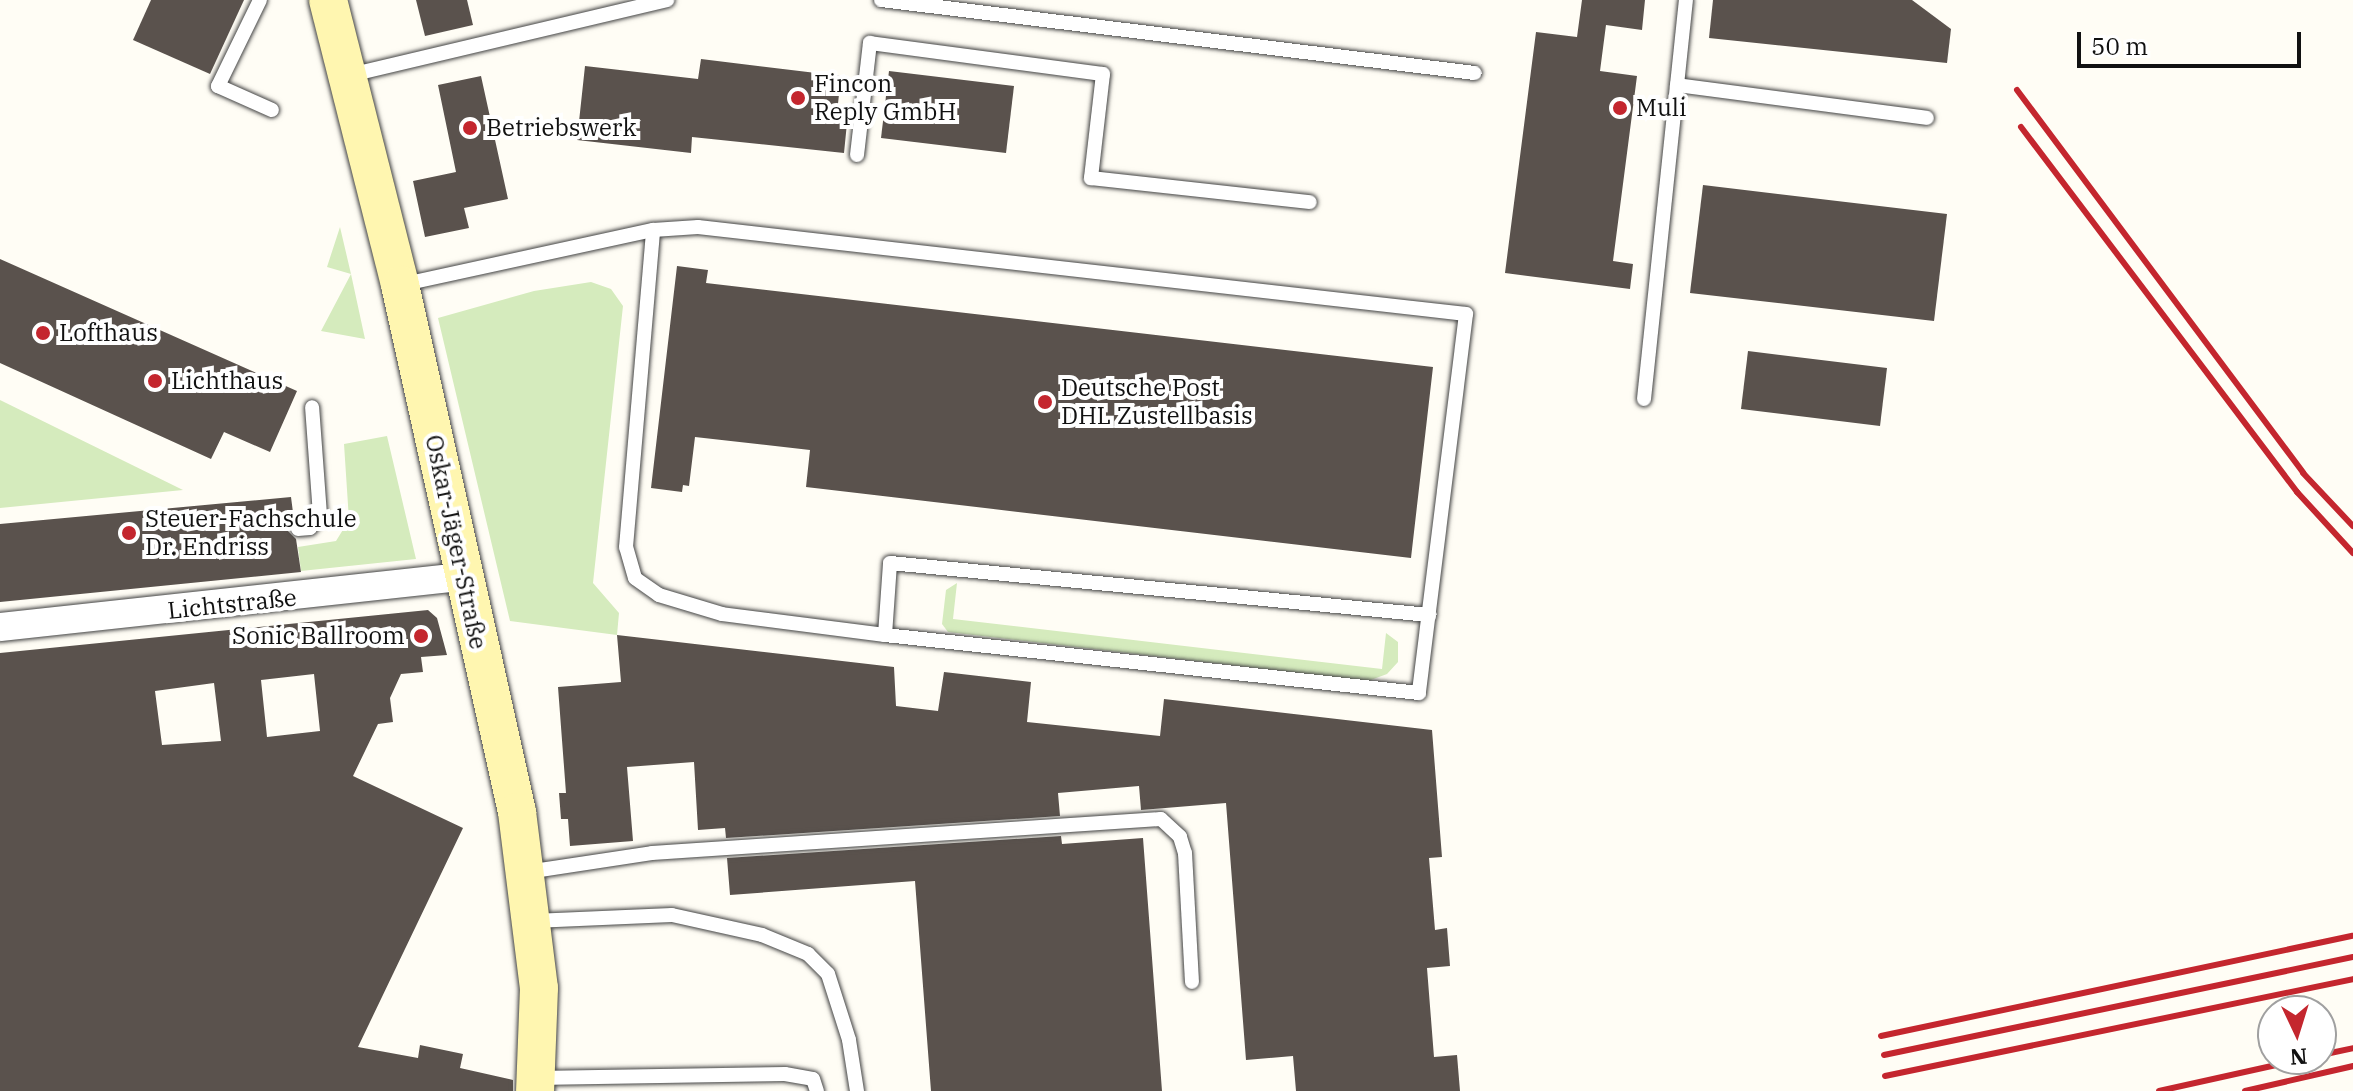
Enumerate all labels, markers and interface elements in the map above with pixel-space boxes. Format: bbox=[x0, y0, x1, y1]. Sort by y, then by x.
scale bar bbox=[2081, 16, 2305, 66]
text: 50 m bbox=[2091, 30, 2148, 62]
place label: Fincon Reply GmbH bbox=[814, 70, 956, 126]
marker: Fincon Reply GmbH bbox=[789, 89, 807, 107]
place label: Muli bbox=[1636, 94, 1687, 122]
marker: Muli bbox=[1611, 99, 1629, 117]
place label: Betriebswerk bbox=[486, 114, 636, 142]
marker: Betriebswerk bbox=[461, 119, 479, 137]
place label: Lofthaus bbox=[59, 319, 158, 347]
marker: Lofthaus bbox=[34, 324, 52, 342]
place label: Lichthaus bbox=[171, 367, 283, 395]
marker: Lichthaus bbox=[146, 372, 164, 390]
place label: Deutsche Post DHL Zustellbasis bbox=[1061, 374, 1253, 430]
marker: Deutsche Post DHL Zustellbasis bbox=[1036, 393, 1054, 411]
street label: Oskar-Jäger-Straße bbox=[419, 432, 493, 652]
place label: Steuer-Fachschule Dr. Endriss bbox=[145, 505, 357, 561]
marker: Steuer-Fachschule Dr. Endriss bbox=[120, 524, 138, 542]
street label: Lichtstraße bbox=[166, 583, 298, 625]
place label: Sonic Ballroom bbox=[232, 622, 405, 650]
marker: Sonic Ballroom bbox=[412, 627, 430, 645]
north arrow bbox=[2257, 995, 2337, 1075]
text: N bbox=[2289, 1042, 2308, 1073]

